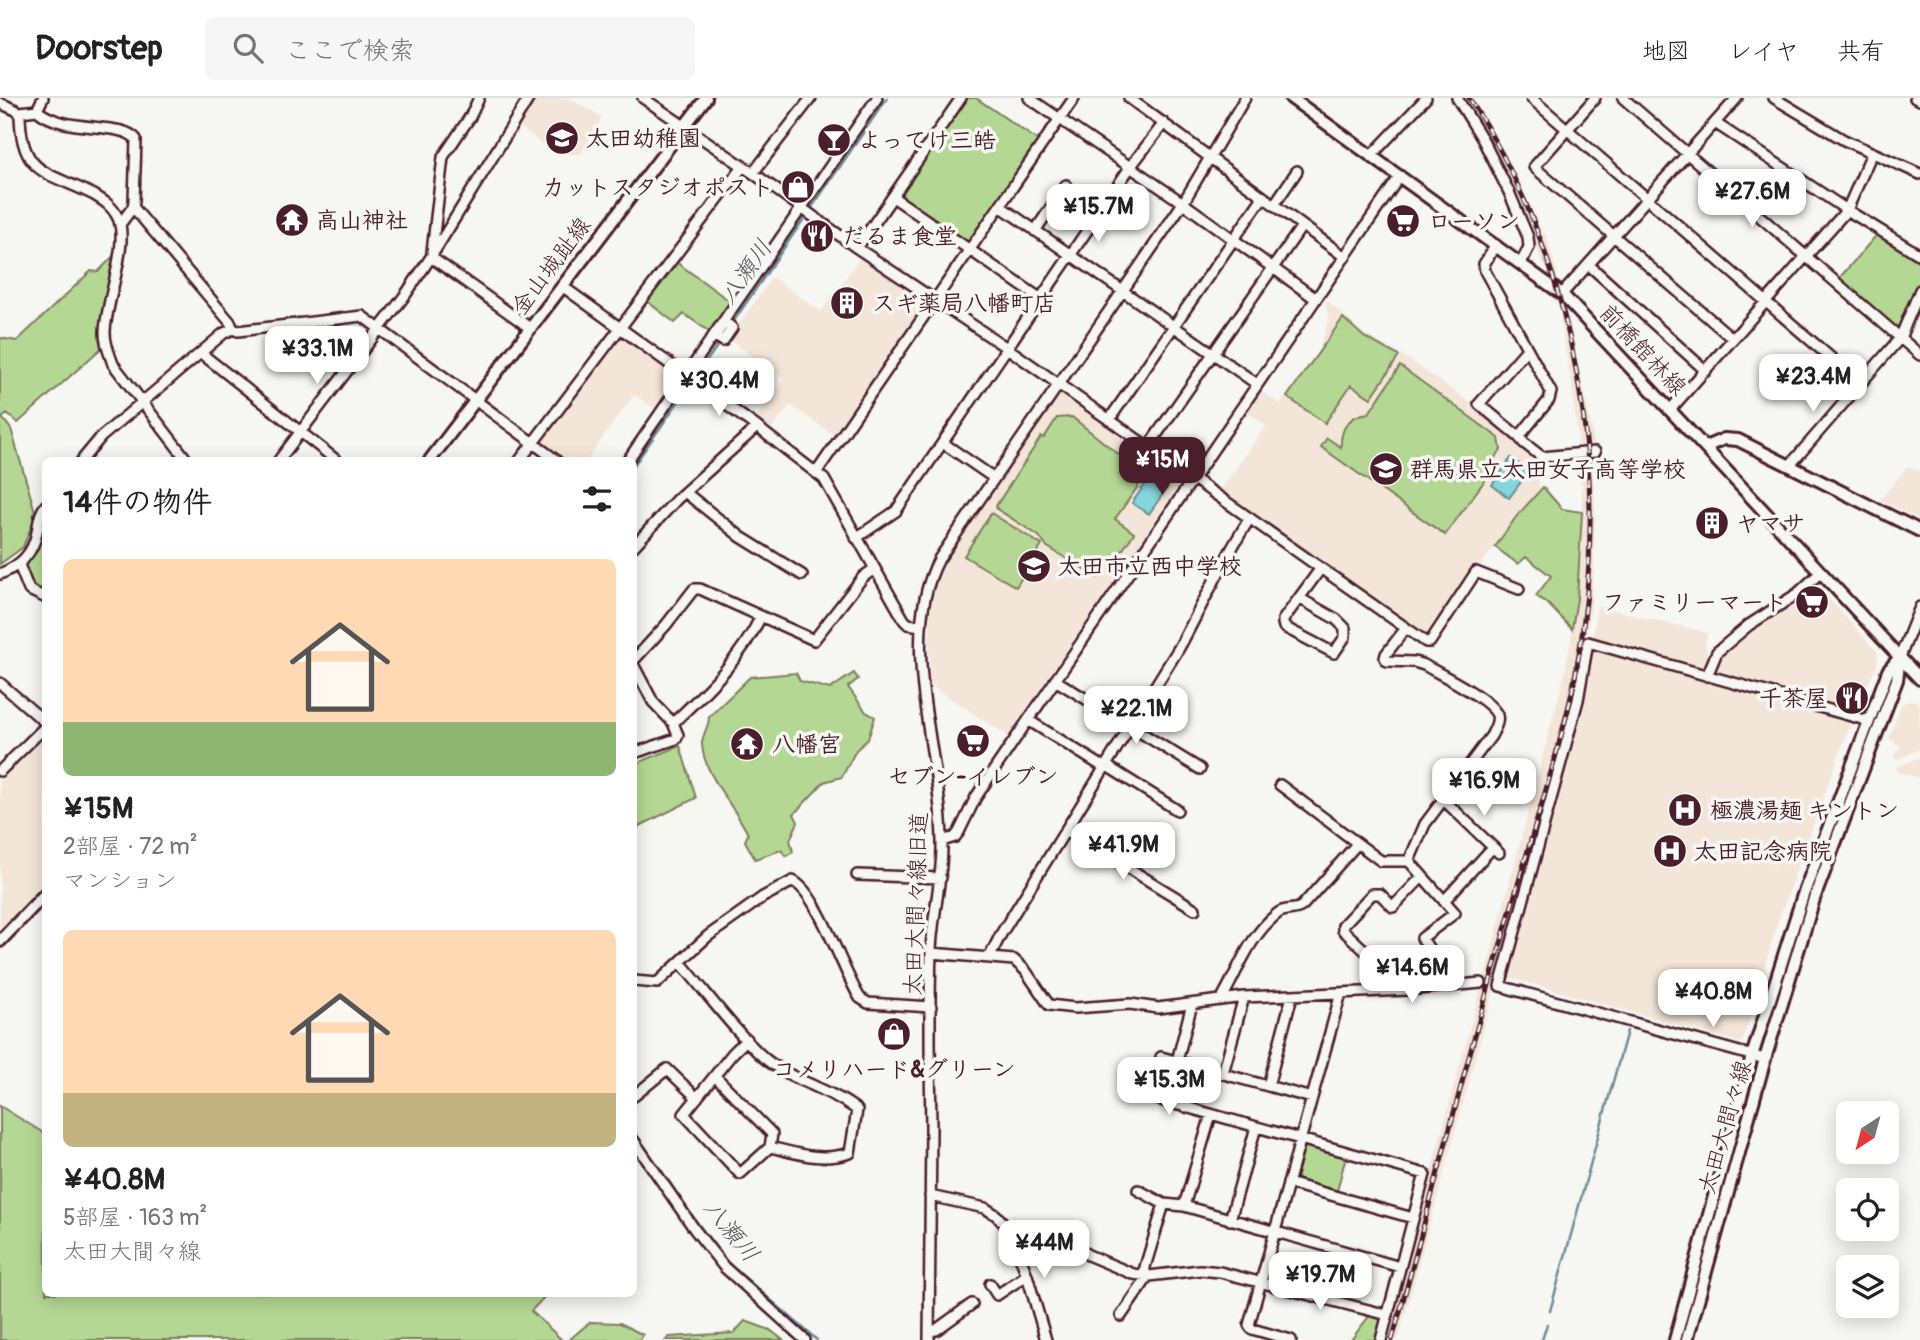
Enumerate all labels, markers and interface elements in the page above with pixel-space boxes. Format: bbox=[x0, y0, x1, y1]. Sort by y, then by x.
search box bbox=[205, 17, 695, 80]
text: Doorstep bbox=[35, 28, 163, 69]
icon: search bbox=[229, 29, 267, 67]
text: ここで検索 bbox=[285, 35, 415, 67]
text: 地図 bbox=[1642, 37, 1690, 66]
text: レイヤ bbox=[1728, 37, 1799, 66]
text: 共有 bbox=[1837, 37, 1885, 66]
school or university icon: 太田幼稚園 bbox=[543, 119, 581, 157]
bar icon: よってけ三皓 bbox=[815, 121, 853, 159]
place label: 太田幼稚園 bbox=[586, 124, 701, 153]
place label: よってけ三皓 bbox=[858, 126, 996, 155]
shop icon: カットスタジオポスト bbox=[779, 168, 817, 206]
pin: ¥27.6M bbox=[1695, 170, 1809, 229]
place label: カットスタジオポスト bbox=[542, 173, 774, 202]
text: ¥27.6M bbox=[1714, 177, 1790, 206]
pin: ¥15.7M bbox=[1041, 184, 1155, 244]
text: ¥15.7M bbox=[1062, 192, 1134, 221]
temple icon: 高山神社 bbox=[273, 201, 311, 239]
supermarket icon: ローソン bbox=[1384, 202, 1422, 240]
place label: 高山神社 bbox=[316, 206, 408, 235]
place label: ローソン bbox=[1428, 207, 1520, 236]
street label: 金山城趾線 bbox=[505, 211, 597, 321]
restaurant icon: だるま食堂 bbox=[798, 217, 836, 255]
place label: だるま食堂 bbox=[842, 222, 957, 251]
water label: 八瀬川 bbox=[713, 234, 779, 310]
building icon: スギ薬局八幡町店 bbox=[828, 284, 866, 322]
place label: スギ薬局八幡町店 bbox=[872, 289, 1056, 318]
street label: 前橋館林線 bbox=[1593, 298, 1693, 402]
pin: ¥33.1M bbox=[260, 327, 374, 386]
text: ¥33.1M bbox=[281, 334, 353, 363]
pin: ¥23.4M bbox=[1756, 354, 1870, 414]
pin: ¥30.4M bbox=[662, 358, 776, 418]
text: ¥23.4M bbox=[1775, 362, 1851, 391]
text: ¥30.4M bbox=[679, 366, 759, 395]
pin: ¥15M bbox=[1121, 438, 1203, 497]
text: ¥15M bbox=[1135, 445, 1189, 474]
school or university icon: 群馬県立太田女子高等学校 bbox=[1367, 450, 1405, 488]
place label: 群馬県立太田女子高等学校 bbox=[1410, 455, 1686, 484]
icon: filters bbox=[578, 480, 616, 518]
text: 14件の物件 bbox=[63, 484, 212, 521]
building icon: ヤマサ bbox=[1693, 504, 1731, 542]
place label: ヤマサ bbox=[1736, 509, 1805, 538]
school or university icon: 太田市立西中学校 bbox=[1015, 547, 1053, 585]
place label: 太田市立西中学校 bbox=[1058, 552, 1242, 581]
supermarket icon: ファミリーマート bbox=[1793, 583, 1831, 621]
place label: ファミリーマート bbox=[1602, 588, 1787, 617]
icon: home bbox=[277, 604, 403, 730]
restaurant icon: 千茶屋 bbox=[1833, 679, 1871, 717]
place label: 千茶屋 bbox=[1759, 684, 1828, 713]
pin: ¥22.1M bbox=[1079, 686, 1193, 746]
text: ¥22.1M bbox=[1100, 694, 1172, 723]
supermarket icon: セブン-イレブン bbox=[954, 722, 992, 760]
temple icon: 八幡宮 bbox=[728, 725, 766, 763]
place label: 八幡宮 bbox=[772, 730, 841, 759]
pin: ¥16.9M bbox=[1427, 758, 1541, 818]
place label: セブン-イレブン bbox=[888, 762, 1058, 791]
text: ¥16.9M bbox=[1448, 766, 1520, 795]
text: ¥15M bbox=[63, 790, 133, 827]
hospital icon: 極濃湯麺 キントン bbox=[1666, 791, 1704, 829]
place label: 極濃湯麺 キントン bbox=[1710, 796, 1899, 825]
street label: 太田大間々線旧道 bbox=[898, 812, 934, 996]
pin: ¥41.9M bbox=[1066, 822, 1180, 882]
text: ¥41.9M bbox=[1087, 830, 1159, 859]
text: 2部屋 · 72 m² bbox=[63, 832, 198, 861]
hospital icon: 太田記念病院 bbox=[1651, 832, 1689, 870]
place label: 太田記念病院 bbox=[1694, 837, 1832, 866]
text: マンション bbox=[63, 866, 177, 895]
pin: ¥14.6M bbox=[1355, 946, 1469, 1005]
text: ¥14.6M bbox=[1375, 953, 1449, 982]
pin: ¥40.8M bbox=[1656, 970, 1770, 1029]
icon: home bbox=[277, 975, 403, 1101]
text: ¥40.8M bbox=[1674, 977, 1752, 1006]
shop icon: コメリハード&グリーン bbox=[875, 1015, 913, 1053]
place label: コメリハード&グリーン bbox=[772, 1055, 1016, 1084]
street label: 太田大間々線 bbox=[1692, 1057, 1758, 1197]
pin: ¥15.3M bbox=[1112, 1058, 1226, 1117]
text: ¥15.3M bbox=[1133, 1065, 1205, 1094]
north arrow bbox=[1836, 1101, 1899, 1164]
map controls bbox=[1836, 1101, 1899, 1318]
text: ¥40.8M bbox=[63, 1161, 165, 1198]
button: locate bbox=[1836, 1178, 1899, 1241]
water label: 八瀬川 bbox=[697, 1194, 765, 1268]
text: 5部屋 · 163 m² bbox=[63, 1203, 207, 1232]
pin: ¥44M bbox=[1003, 1220, 1085, 1280]
text: ¥44M bbox=[1014, 1228, 1074, 1257]
text: 太田大間々線 bbox=[63, 1237, 201, 1266]
pin: ¥19.7M bbox=[1263, 1252, 1377, 1312]
button: layers bbox=[1836, 1255, 1899, 1318]
text: ¥19.7M bbox=[1285, 1260, 1355, 1289]

